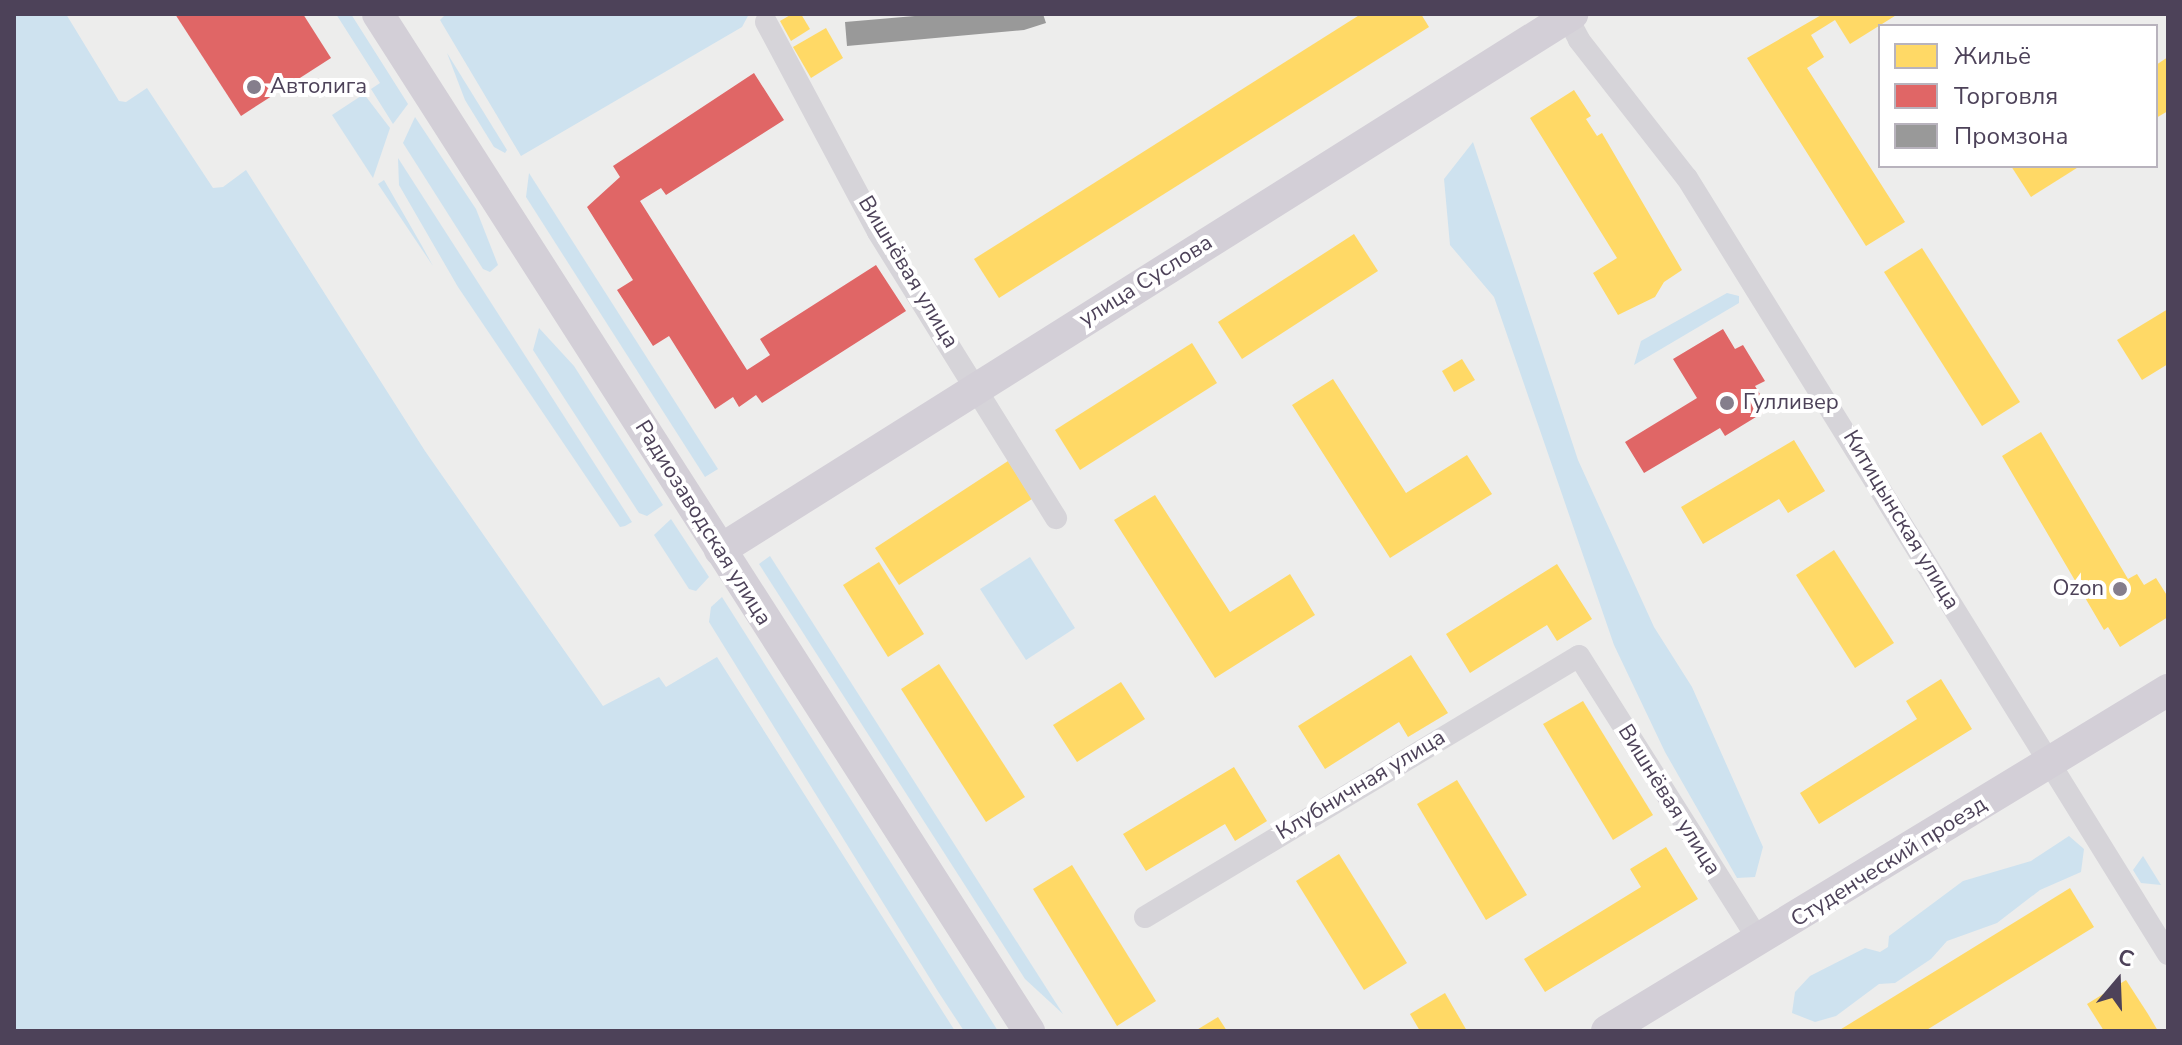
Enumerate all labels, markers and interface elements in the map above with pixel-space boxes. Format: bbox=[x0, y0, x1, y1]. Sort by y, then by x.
legend bbox=[1878, 24, 2158, 168]
text: Жильё bbox=[1954, 40, 2031, 72]
place label: Автолига bbox=[270, 74, 367, 100]
marker: Автолига bbox=[245, 78, 263, 96]
text: Торговля bbox=[1954, 80, 2058, 112]
text: Промзона bbox=[1954, 120, 2068, 152]
street label: Вишнёвая улица bbox=[852, 191, 964, 353]
street label: улица Суслова bbox=[1074, 229, 1218, 333]
place label: Гулливер bbox=[1743, 390, 1839, 416]
marker: Гулливер bbox=[1718, 394, 1736, 412]
street label: Радиозаводская улица bbox=[629, 416, 777, 630]
street label: Китицынская улица bbox=[1837, 426, 1965, 614]
place label: Ozon bbox=[2052, 576, 2104, 602]
marker: Ozon bbox=[2111, 580, 2129, 598]
street label: Вишнёвая улица bbox=[1612, 720, 1726, 880]
street label: Клубничная улица bbox=[1272, 724, 1450, 846]
street label: Студенческий проезд bbox=[1786, 791, 1992, 933]
north arrow bbox=[2078, 941, 2158, 1021]
text: С bbox=[2114, 942, 2138, 975]

